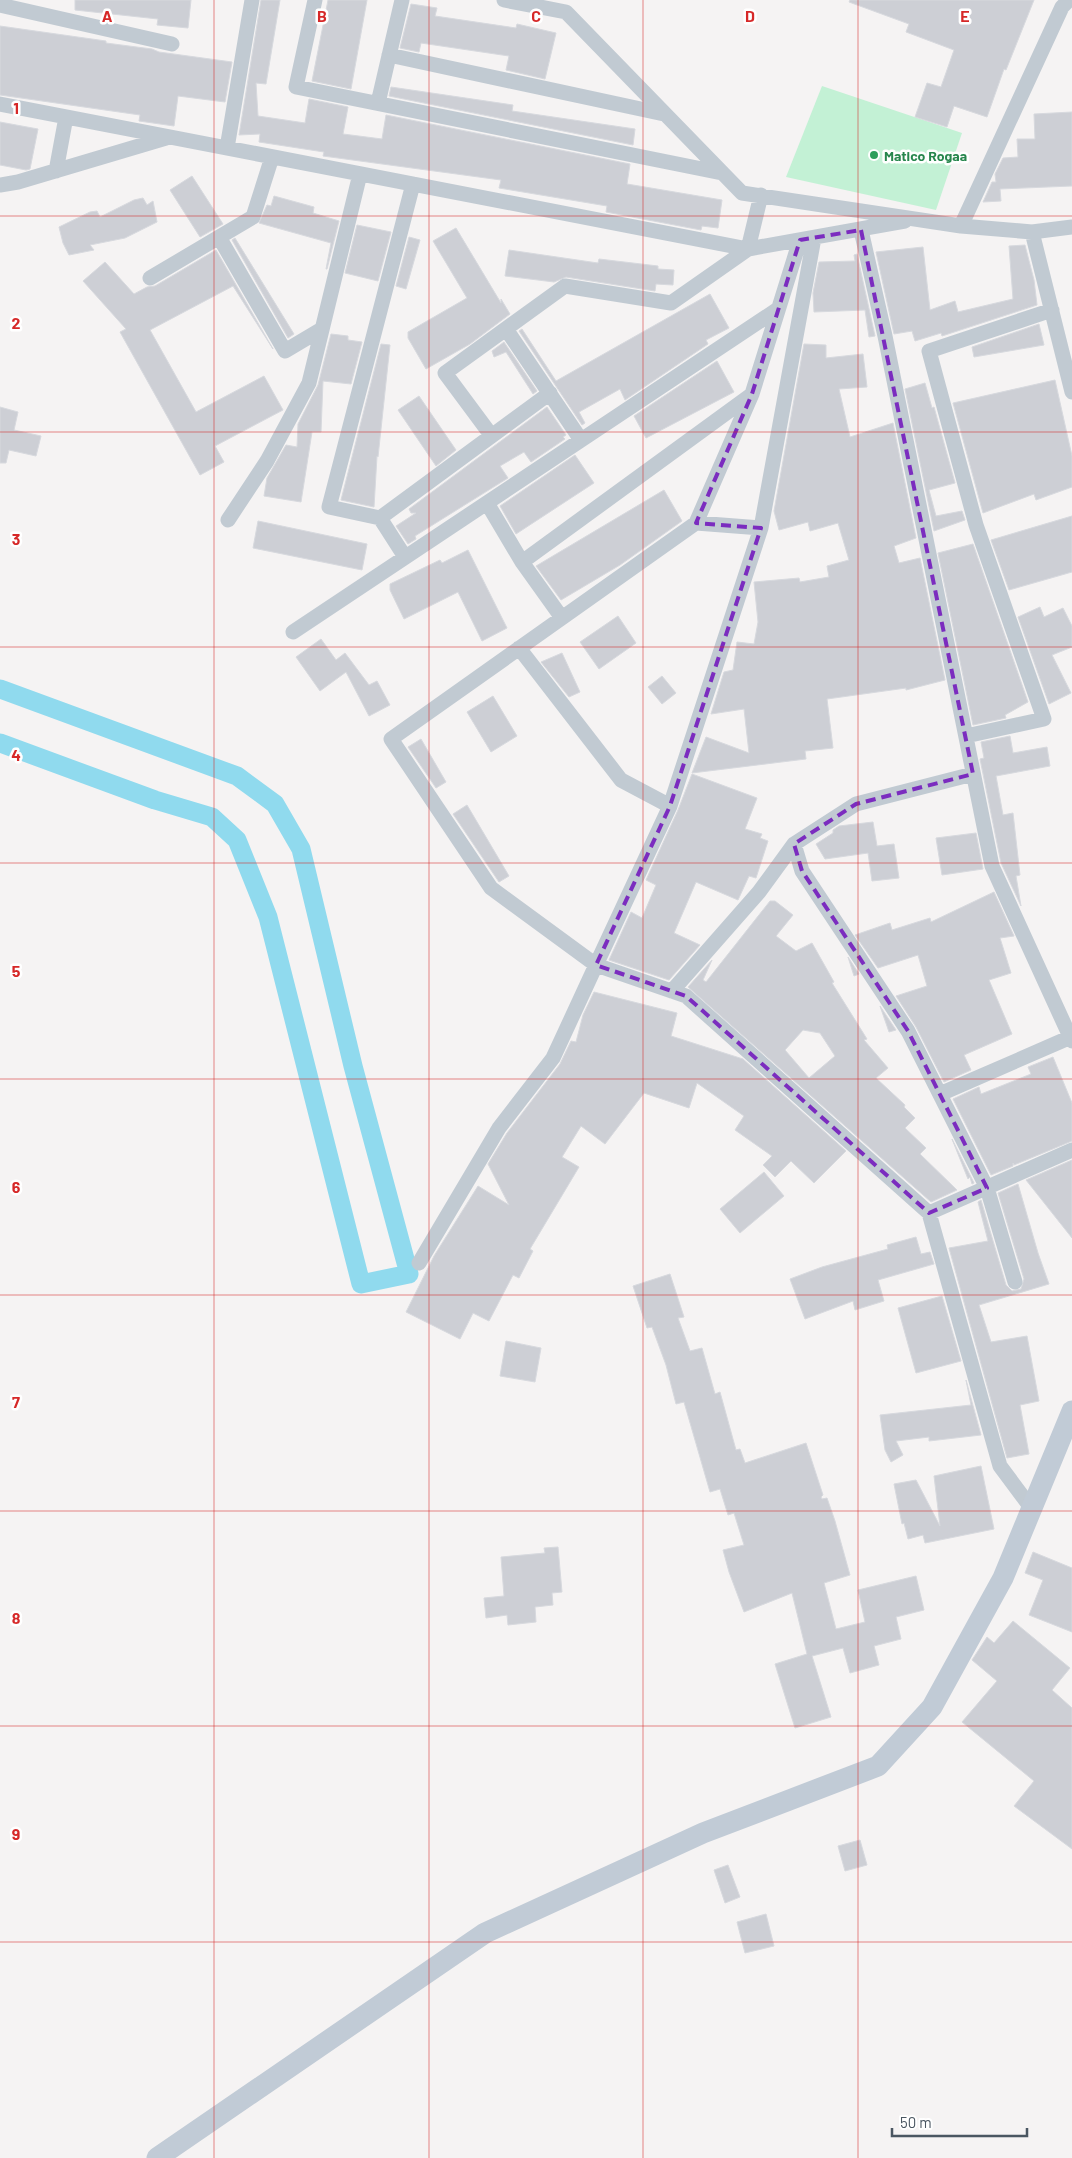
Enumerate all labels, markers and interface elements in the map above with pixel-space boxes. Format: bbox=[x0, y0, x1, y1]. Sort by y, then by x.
text: A bbox=[102, 6, 113, 25]
text: B bbox=[317, 6, 327, 25]
text: C bbox=[531, 6, 541, 25]
text: D bbox=[745, 6, 755, 25]
text: E bbox=[960, 6, 970, 25]
text: 1 bbox=[13, 98, 19, 117]
place label: Matico Rogaa bbox=[884, 147, 967, 164]
marker: Matico Rogaa bbox=[868, 149, 880, 161]
text: 2 bbox=[12, 313, 21, 332]
text: 3 bbox=[12, 529, 20, 548]
text: 4 bbox=[11, 745, 21, 764]
text: 5 bbox=[12, 961, 21, 980]
text: 6 bbox=[12, 1177, 21, 1196]
text: 7 bbox=[12, 1392, 20, 1411]
text: 8 bbox=[12, 1608, 21, 1627]
text: 9 bbox=[12, 1824, 20, 1843]
scale bar bbox=[892, 2106, 1027, 2138]
text: 50 m bbox=[900, 2113, 932, 2131]

